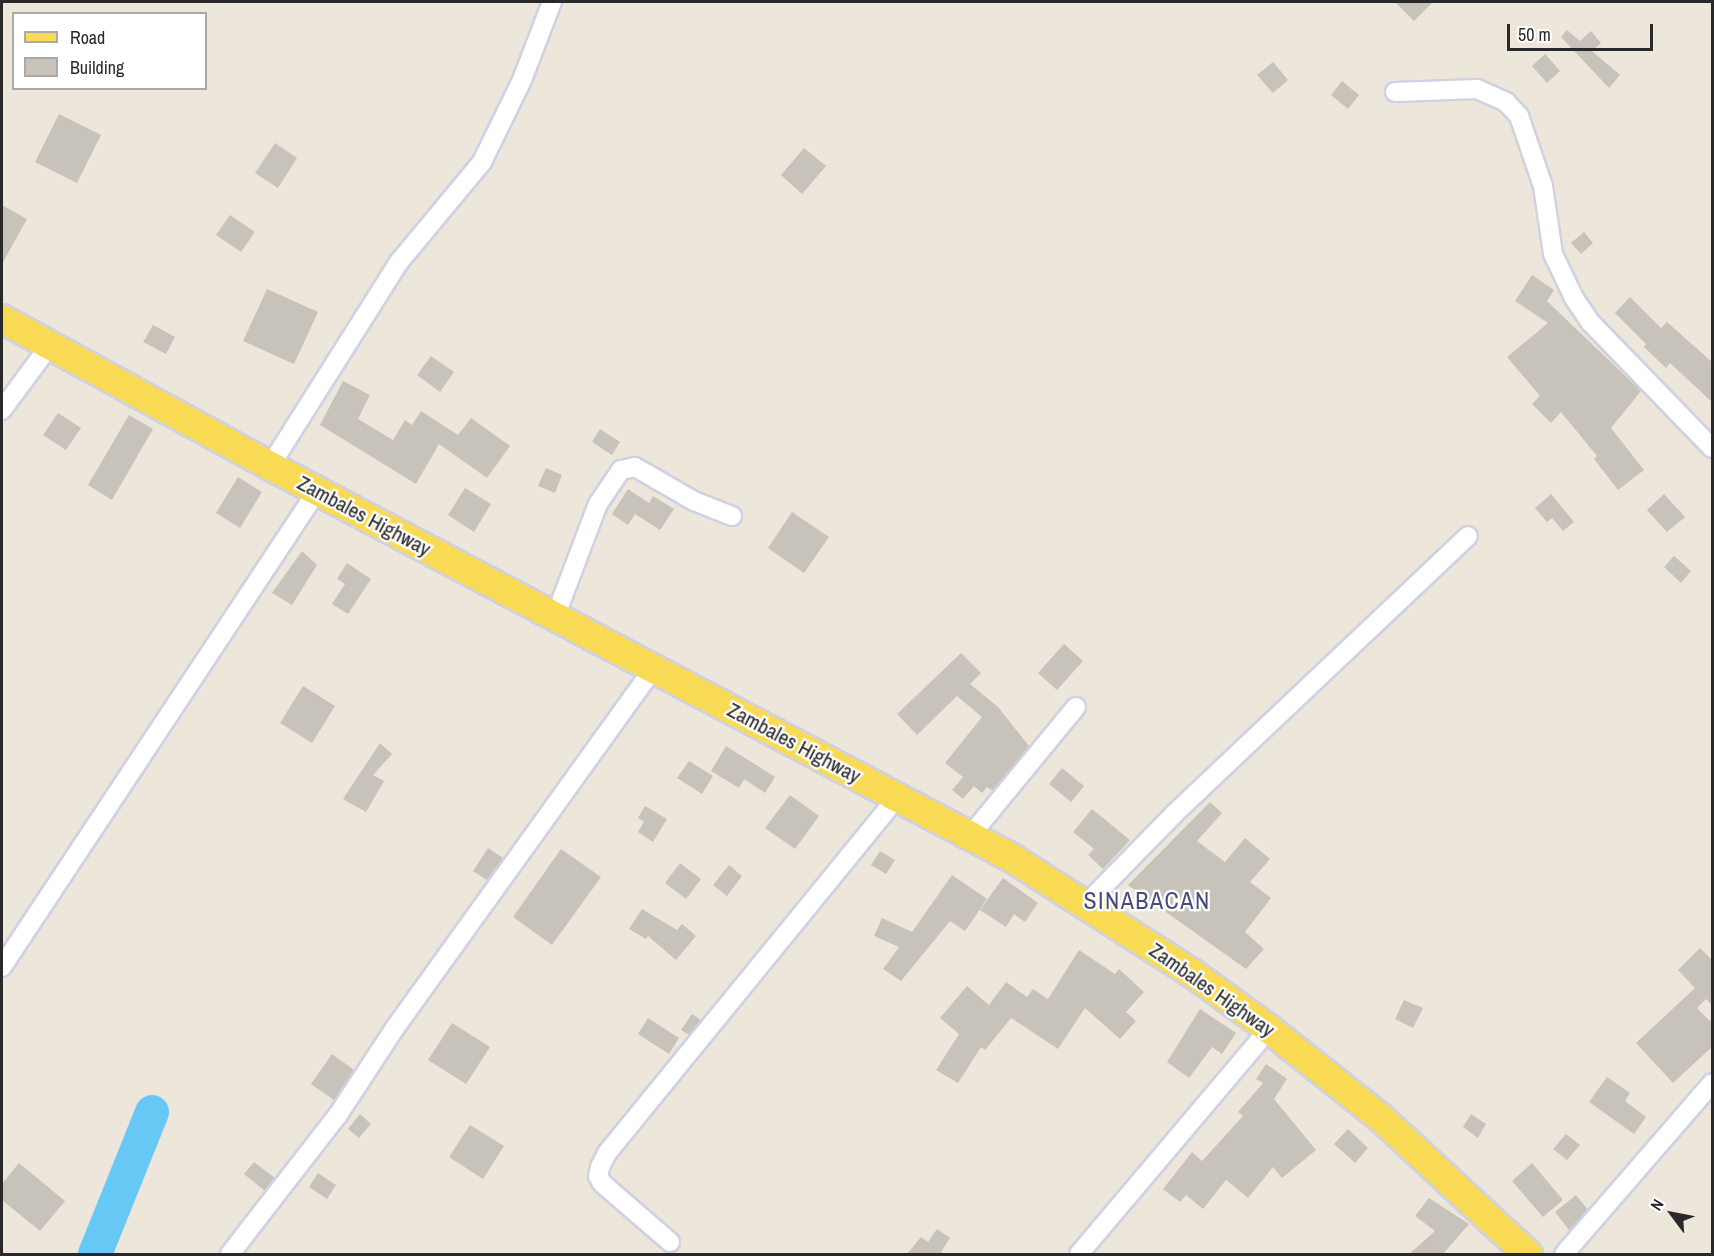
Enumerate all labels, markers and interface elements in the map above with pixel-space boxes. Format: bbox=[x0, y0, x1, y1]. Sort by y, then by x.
legend bbox=[12, 12, 207, 90]
scale bar bbox=[1510, 12, 1656, 50]
text: 50 m bbox=[1518, 22, 1551, 47]
text: Road bbox=[70, 25, 105, 50]
text: Building bbox=[70, 55, 124, 80]
street label: Zambales Highway bbox=[293, 470, 435, 562]
street label: Zambales Highway bbox=[723, 697, 865, 789]
district label: SINABACAN bbox=[1083, 887, 1211, 915]
street label: Zambales Highway bbox=[1144, 937, 1280, 1043]
north arrow bbox=[1642, 1184, 1702, 1244]
text: N bbox=[1645, 1195, 1669, 1214]

